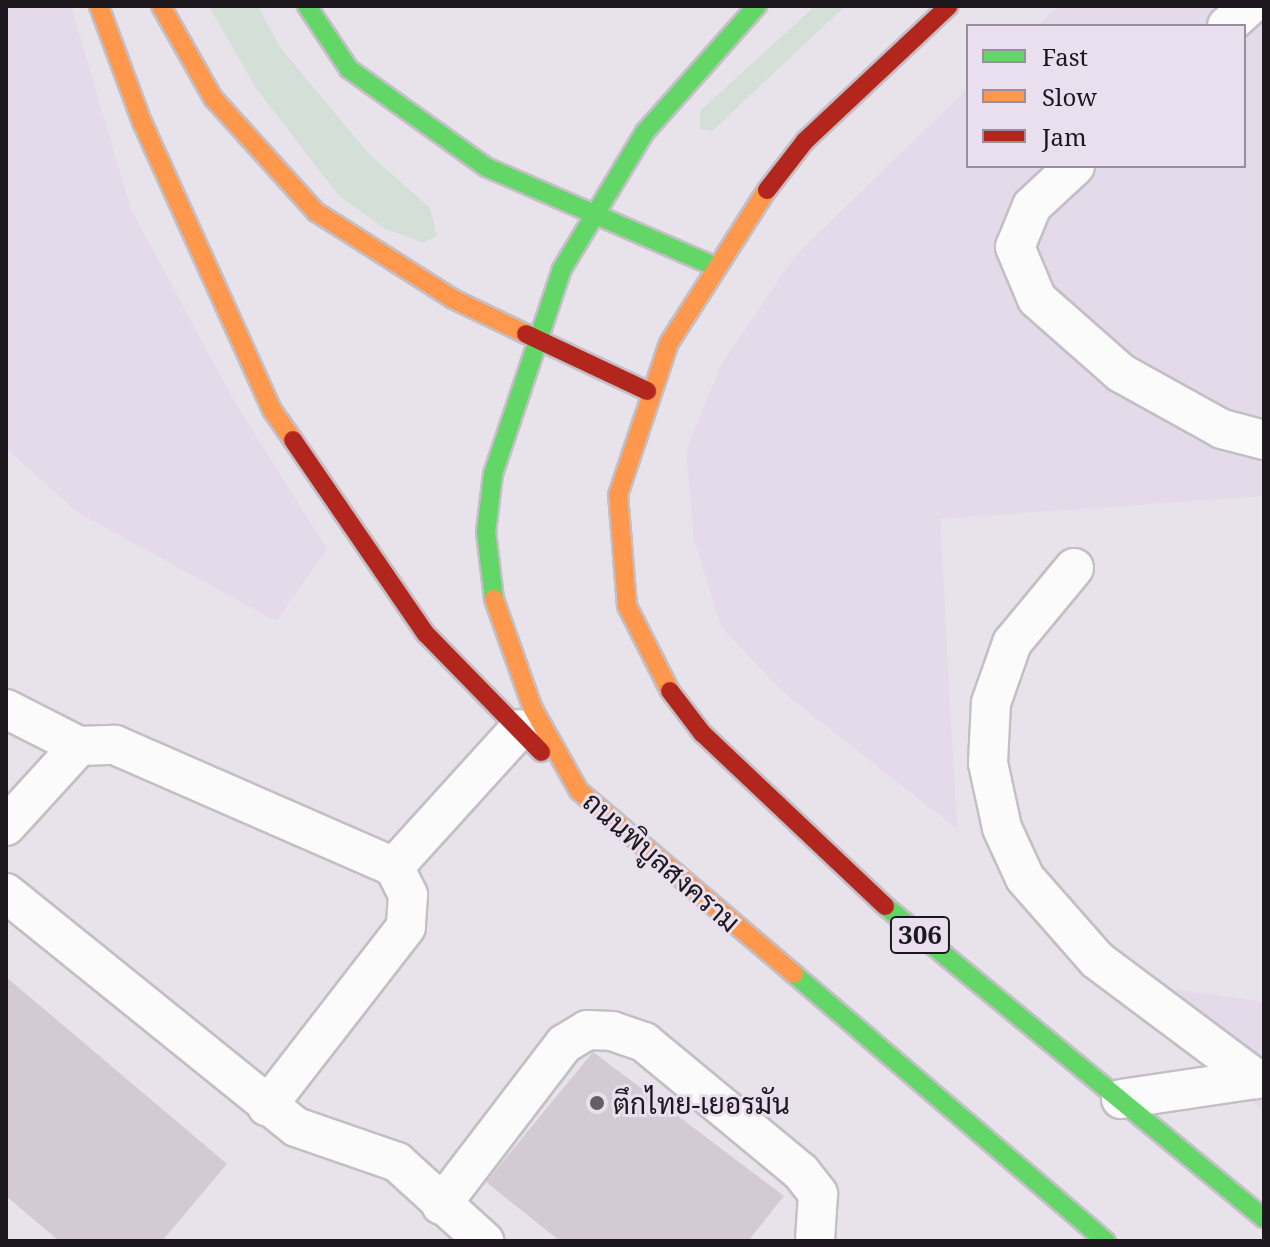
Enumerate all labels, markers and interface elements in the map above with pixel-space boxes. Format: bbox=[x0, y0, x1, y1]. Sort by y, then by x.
legend bbox=[966, 24, 1246, 168]
text: Fast bbox=[1042, 40, 1088, 73]
text: Slow bbox=[1042, 80, 1097, 113]
text: Jam bbox=[1042, 120, 1087, 153]
street label: ถนนพิบูลสงคราม bbox=[577, 784, 747, 938]
road number: 306 bbox=[888, 913, 952, 957]
place label: ตึกไทย-เยอรมัน bbox=[613, 1086, 790, 1120]
marker: ตึกไทย-เยอรมัน bbox=[588, 1094, 606, 1112]

